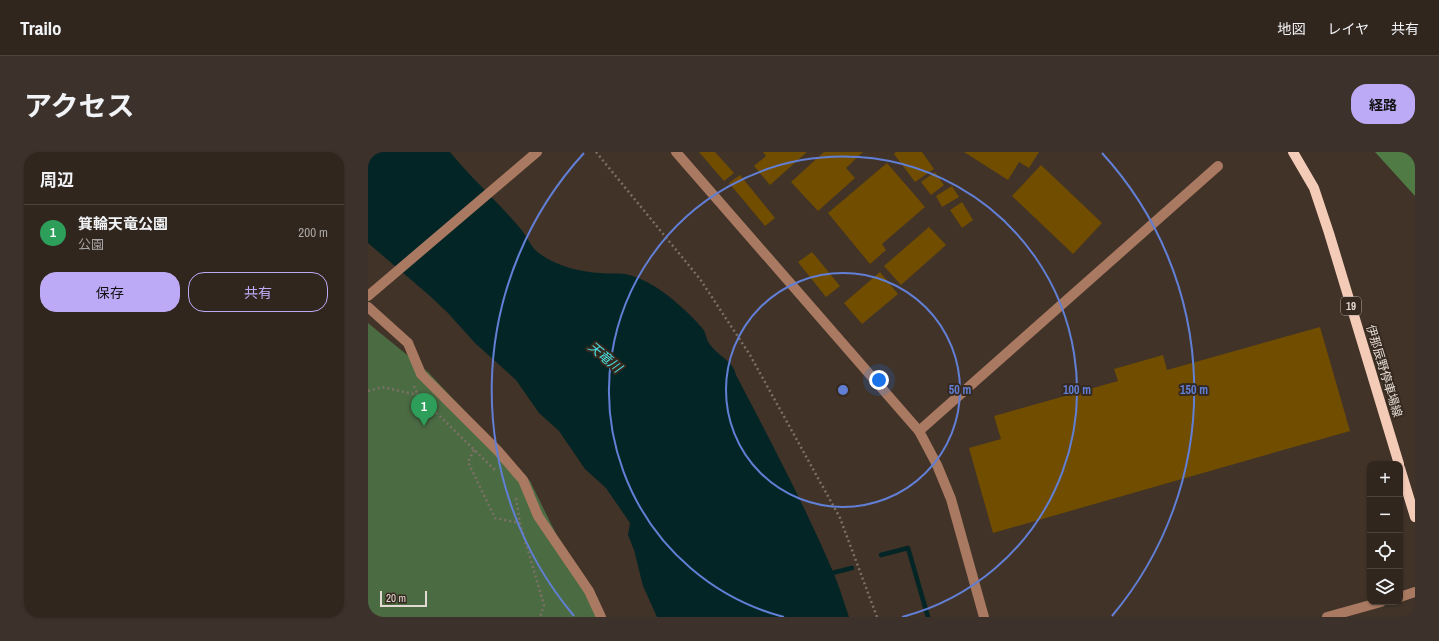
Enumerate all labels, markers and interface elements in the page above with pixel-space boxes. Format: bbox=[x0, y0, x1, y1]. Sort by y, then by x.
text: Trailo bbox=[20, 15, 62, 41]
text: 地図 bbox=[1277, 20, 1305, 38]
text: レイヤ bbox=[1327, 20, 1369, 38]
text: 共有 bbox=[1391, 20, 1419, 38]
button: 経路 bbox=[1351, 84, 1415, 124]
text: アクセス bbox=[24, 87, 135, 125]
text: 周辺 bbox=[40, 168, 74, 191]
text: 箕輪天竜公園 bbox=[78, 213, 168, 234]
text: 1 bbox=[50, 224, 56, 241]
text: 200 m bbox=[298, 224, 328, 241]
text: 公園 bbox=[78, 236, 104, 253]
button: 保存 bbox=[40, 272, 180, 312]
button: 共有 bbox=[188, 272, 328, 312]
road number: 19 bbox=[1341, 297, 1361, 315]
street label: 伊那辰野停車場線 bbox=[1362, 323, 1406, 419]
water label: 天竜川 bbox=[585, 338, 627, 377]
your location bbox=[869, 370, 889, 390]
text: 50 m bbox=[949, 382, 971, 398]
text: 100 m bbox=[1063, 382, 1091, 398]
text: 150 m bbox=[1180, 382, 1208, 398]
centre of rings bbox=[836, 383, 850, 397]
pin: 1 bbox=[411, 393, 437, 426]
map controls bbox=[1367, 461, 1403, 605]
button: + bbox=[1367, 461, 1403, 497]
button: − bbox=[1367, 497, 1403, 533]
button: locate bbox=[1367, 533, 1403, 569]
button: layers bbox=[1367, 569, 1403, 605]
scale bar bbox=[380, 589, 427, 608]
text: 20 m bbox=[386, 591, 406, 605]

